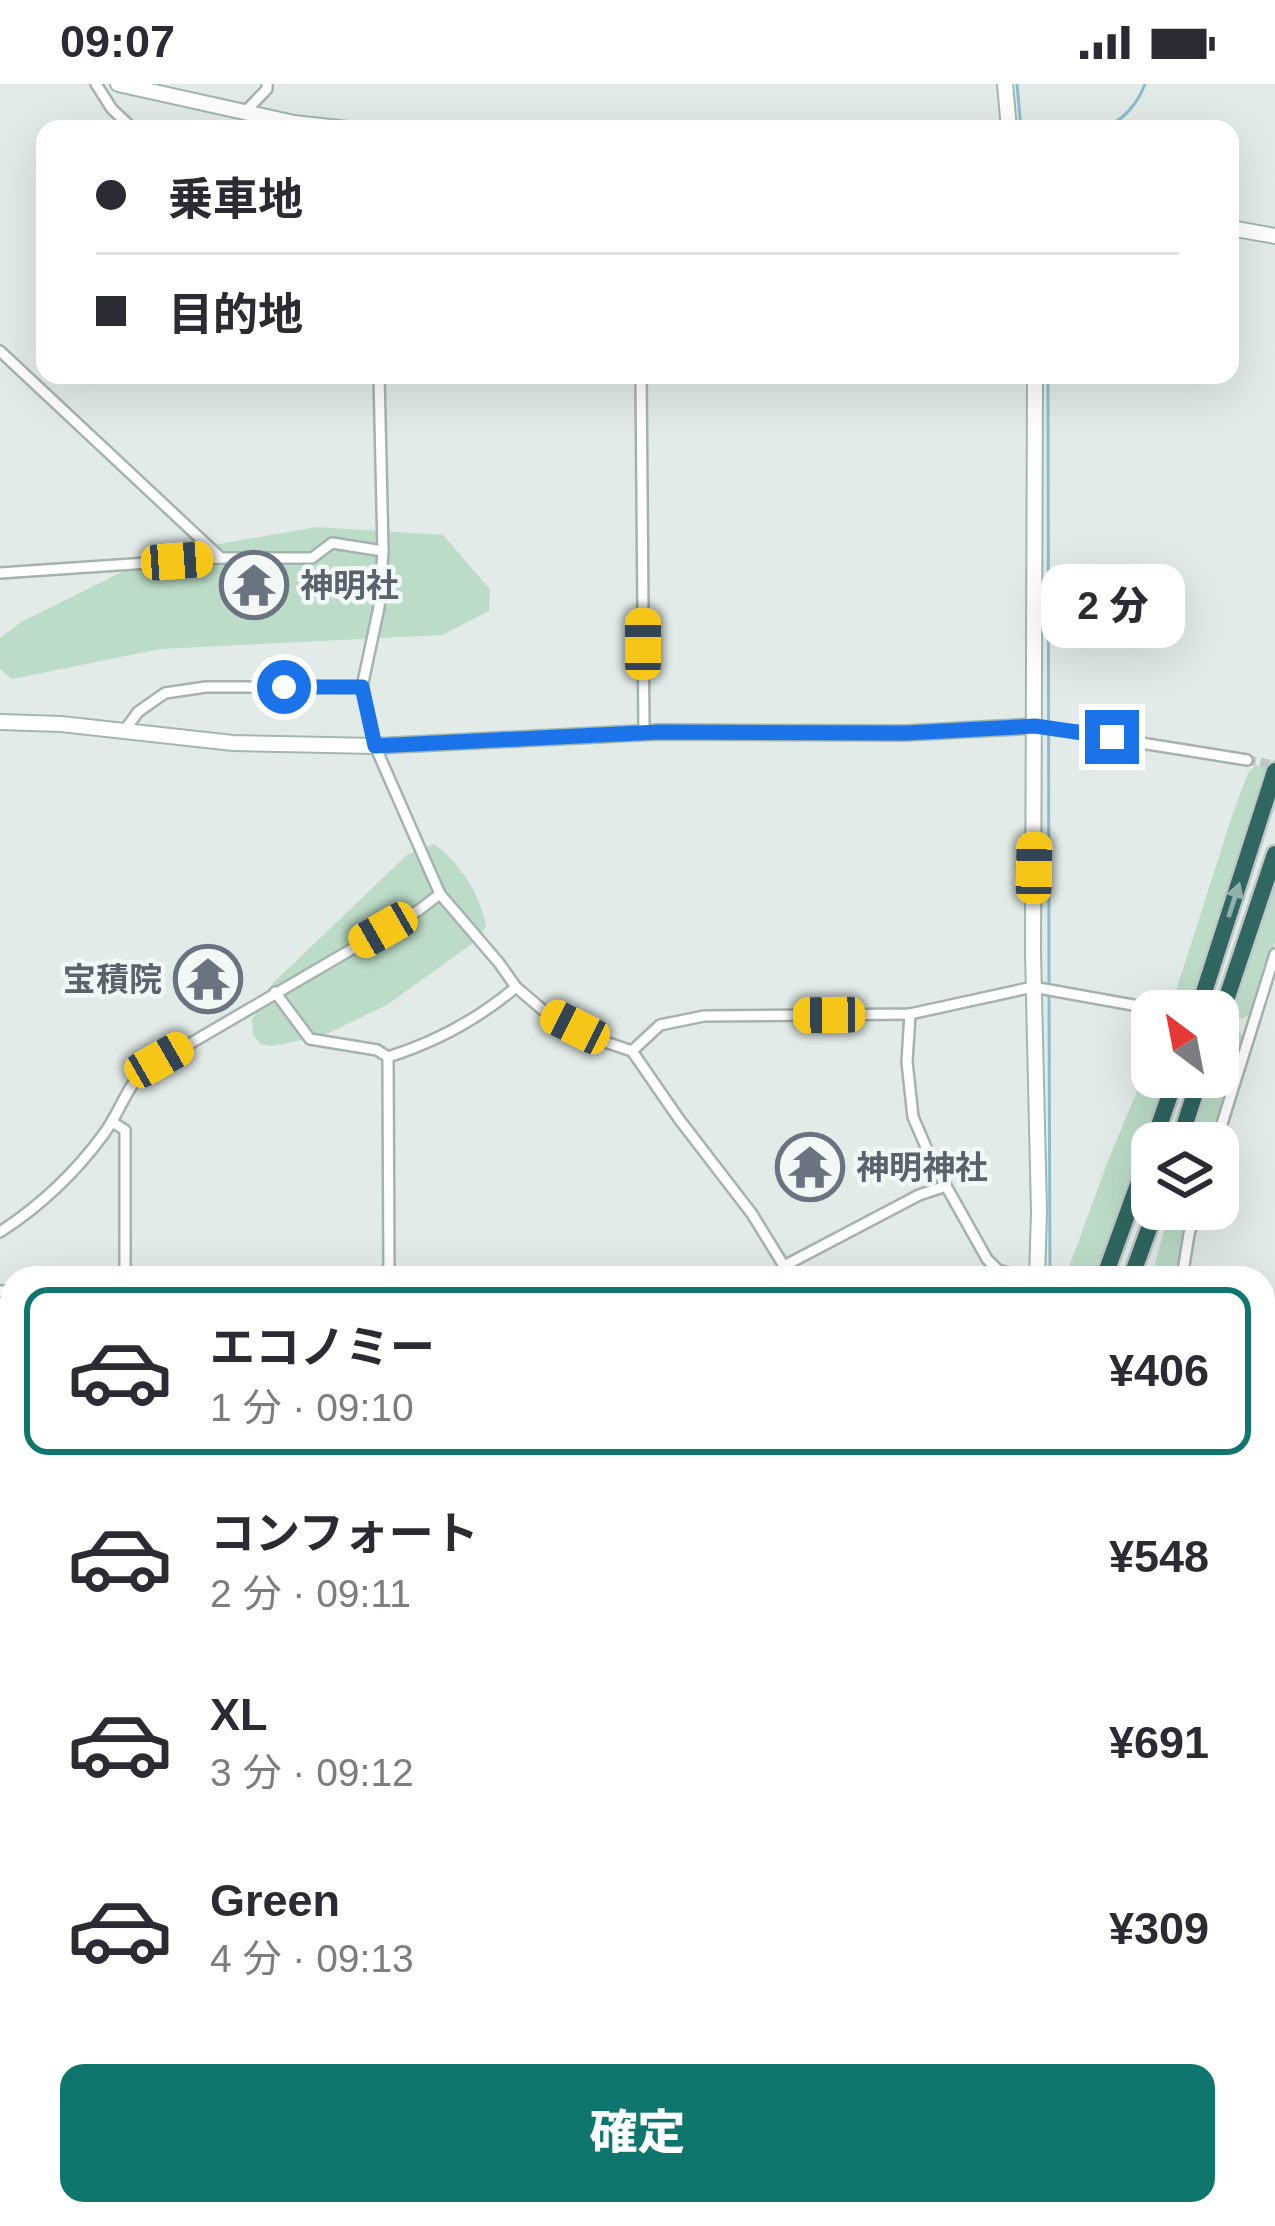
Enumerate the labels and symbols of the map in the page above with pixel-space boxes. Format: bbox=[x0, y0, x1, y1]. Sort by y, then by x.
car bbox=[140, 541, 214, 581]
temple icon: 神明社 bbox=[219, 550, 289, 620]
callout: 2 分 bbox=[1040, 563, 1184, 647]
place label: 神明社 bbox=[300, 567, 399, 604]
car bbox=[625, 608, 661, 680]
route start bbox=[257, 660, 311, 714]
route end bbox=[1085, 710, 1139, 764]
car bbox=[1015, 832, 1053, 904]
one-way arrow bbox=[1225, 881, 1244, 918]
car bbox=[343, 896, 423, 964]
temple icon: 宝積院 bbox=[173, 944, 243, 1014]
place label: 宝積院 bbox=[63, 961, 162, 998]
north arrow bbox=[1131, 990, 1239, 1098]
car bbox=[535, 995, 615, 1059]
car bbox=[793, 996, 865, 1034]
car bbox=[119, 1026, 199, 1094]
temple icon: 神明神社 bbox=[775, 1132, 845, 1202]
place label: 神明神社 bbox=[856, 1149, 988, 1186]

